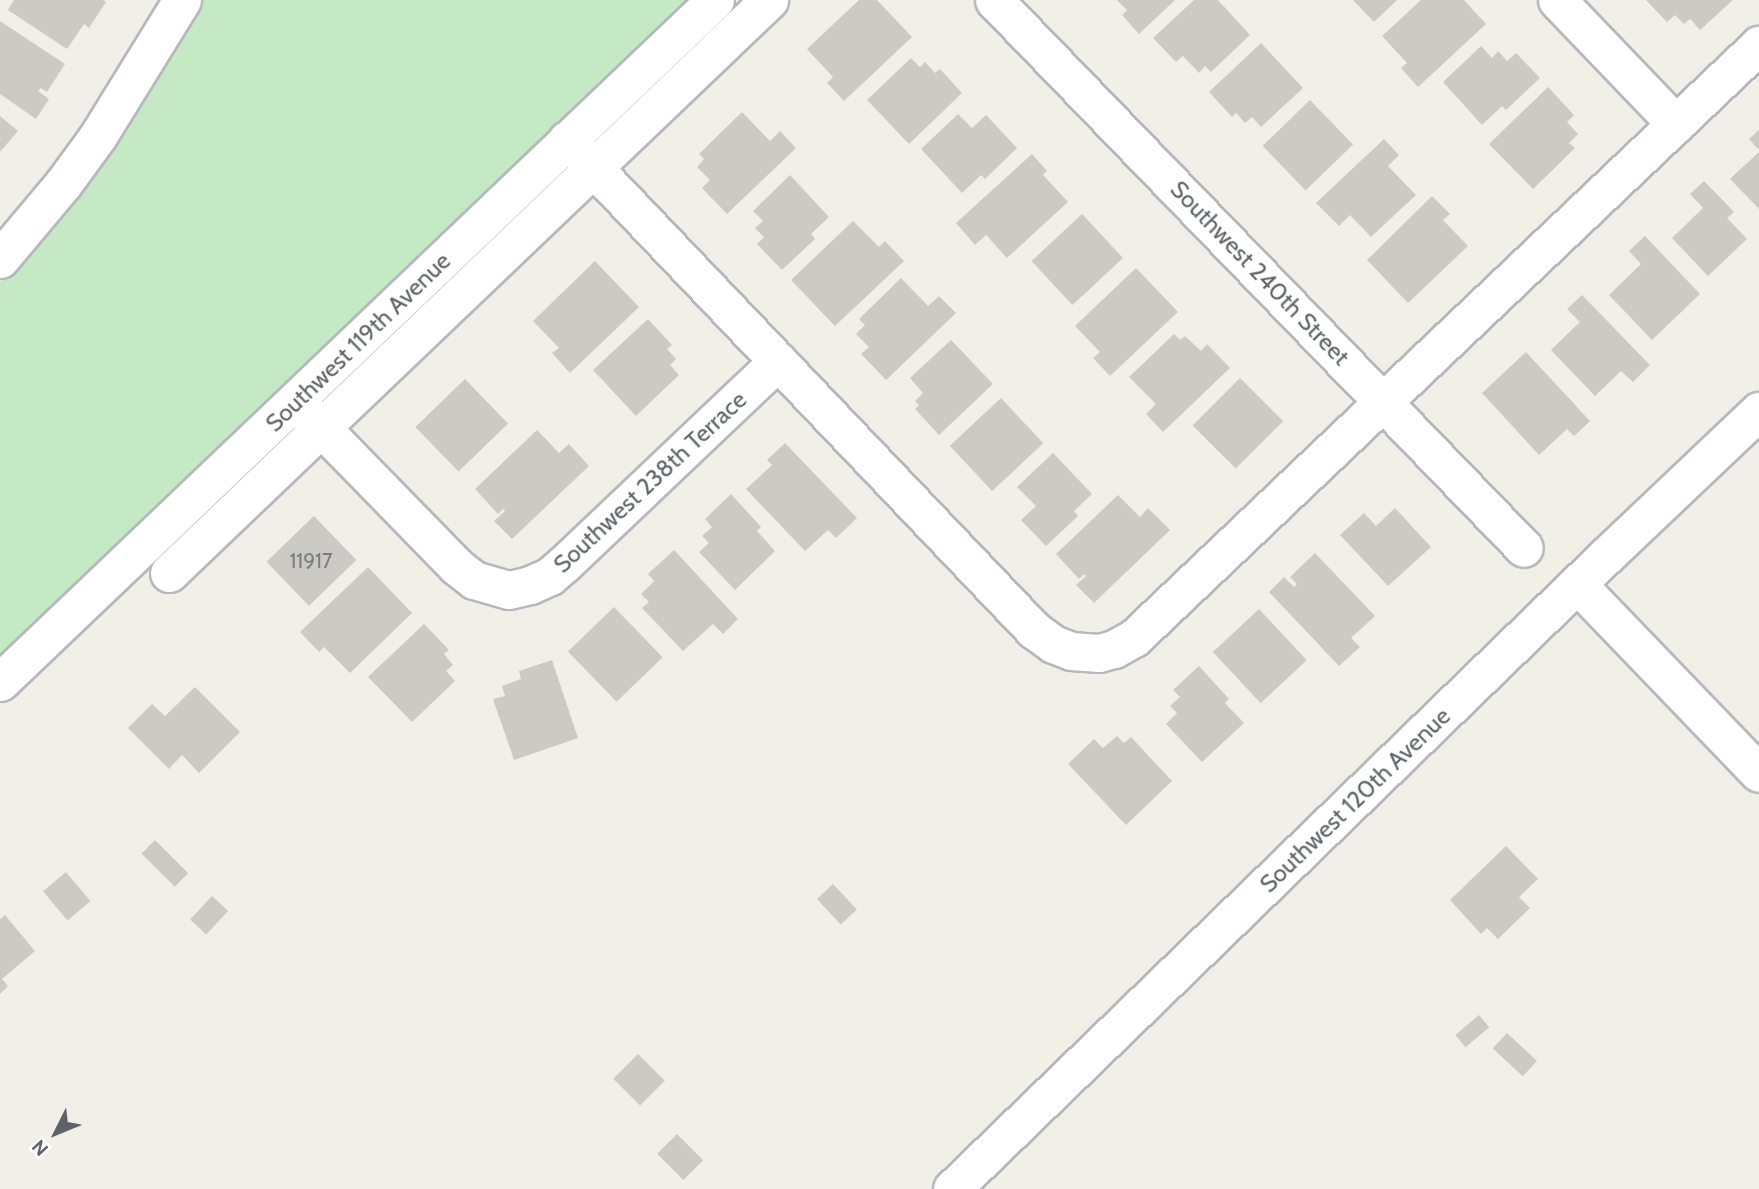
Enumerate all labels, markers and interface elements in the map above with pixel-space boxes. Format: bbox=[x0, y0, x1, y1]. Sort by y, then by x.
street label: Southwest 240th Street bbox=[1165, 175, 1355, 371]
street label: Southwest 119th Avenue bbox=[260, 246, 456, 438]
street label: Southwest 238th Terrace bbox=[548, 385, 752, 579]
house number: 11917 bbox=[289, 548, 333, 574]
street label: Southwest 120th Avenue bbox=[1254, 702, 1456, 898]
north arrow bbox=[21, 1098, 91, 1168]
text: N bbox=[27, 1135, 53, 1160]

